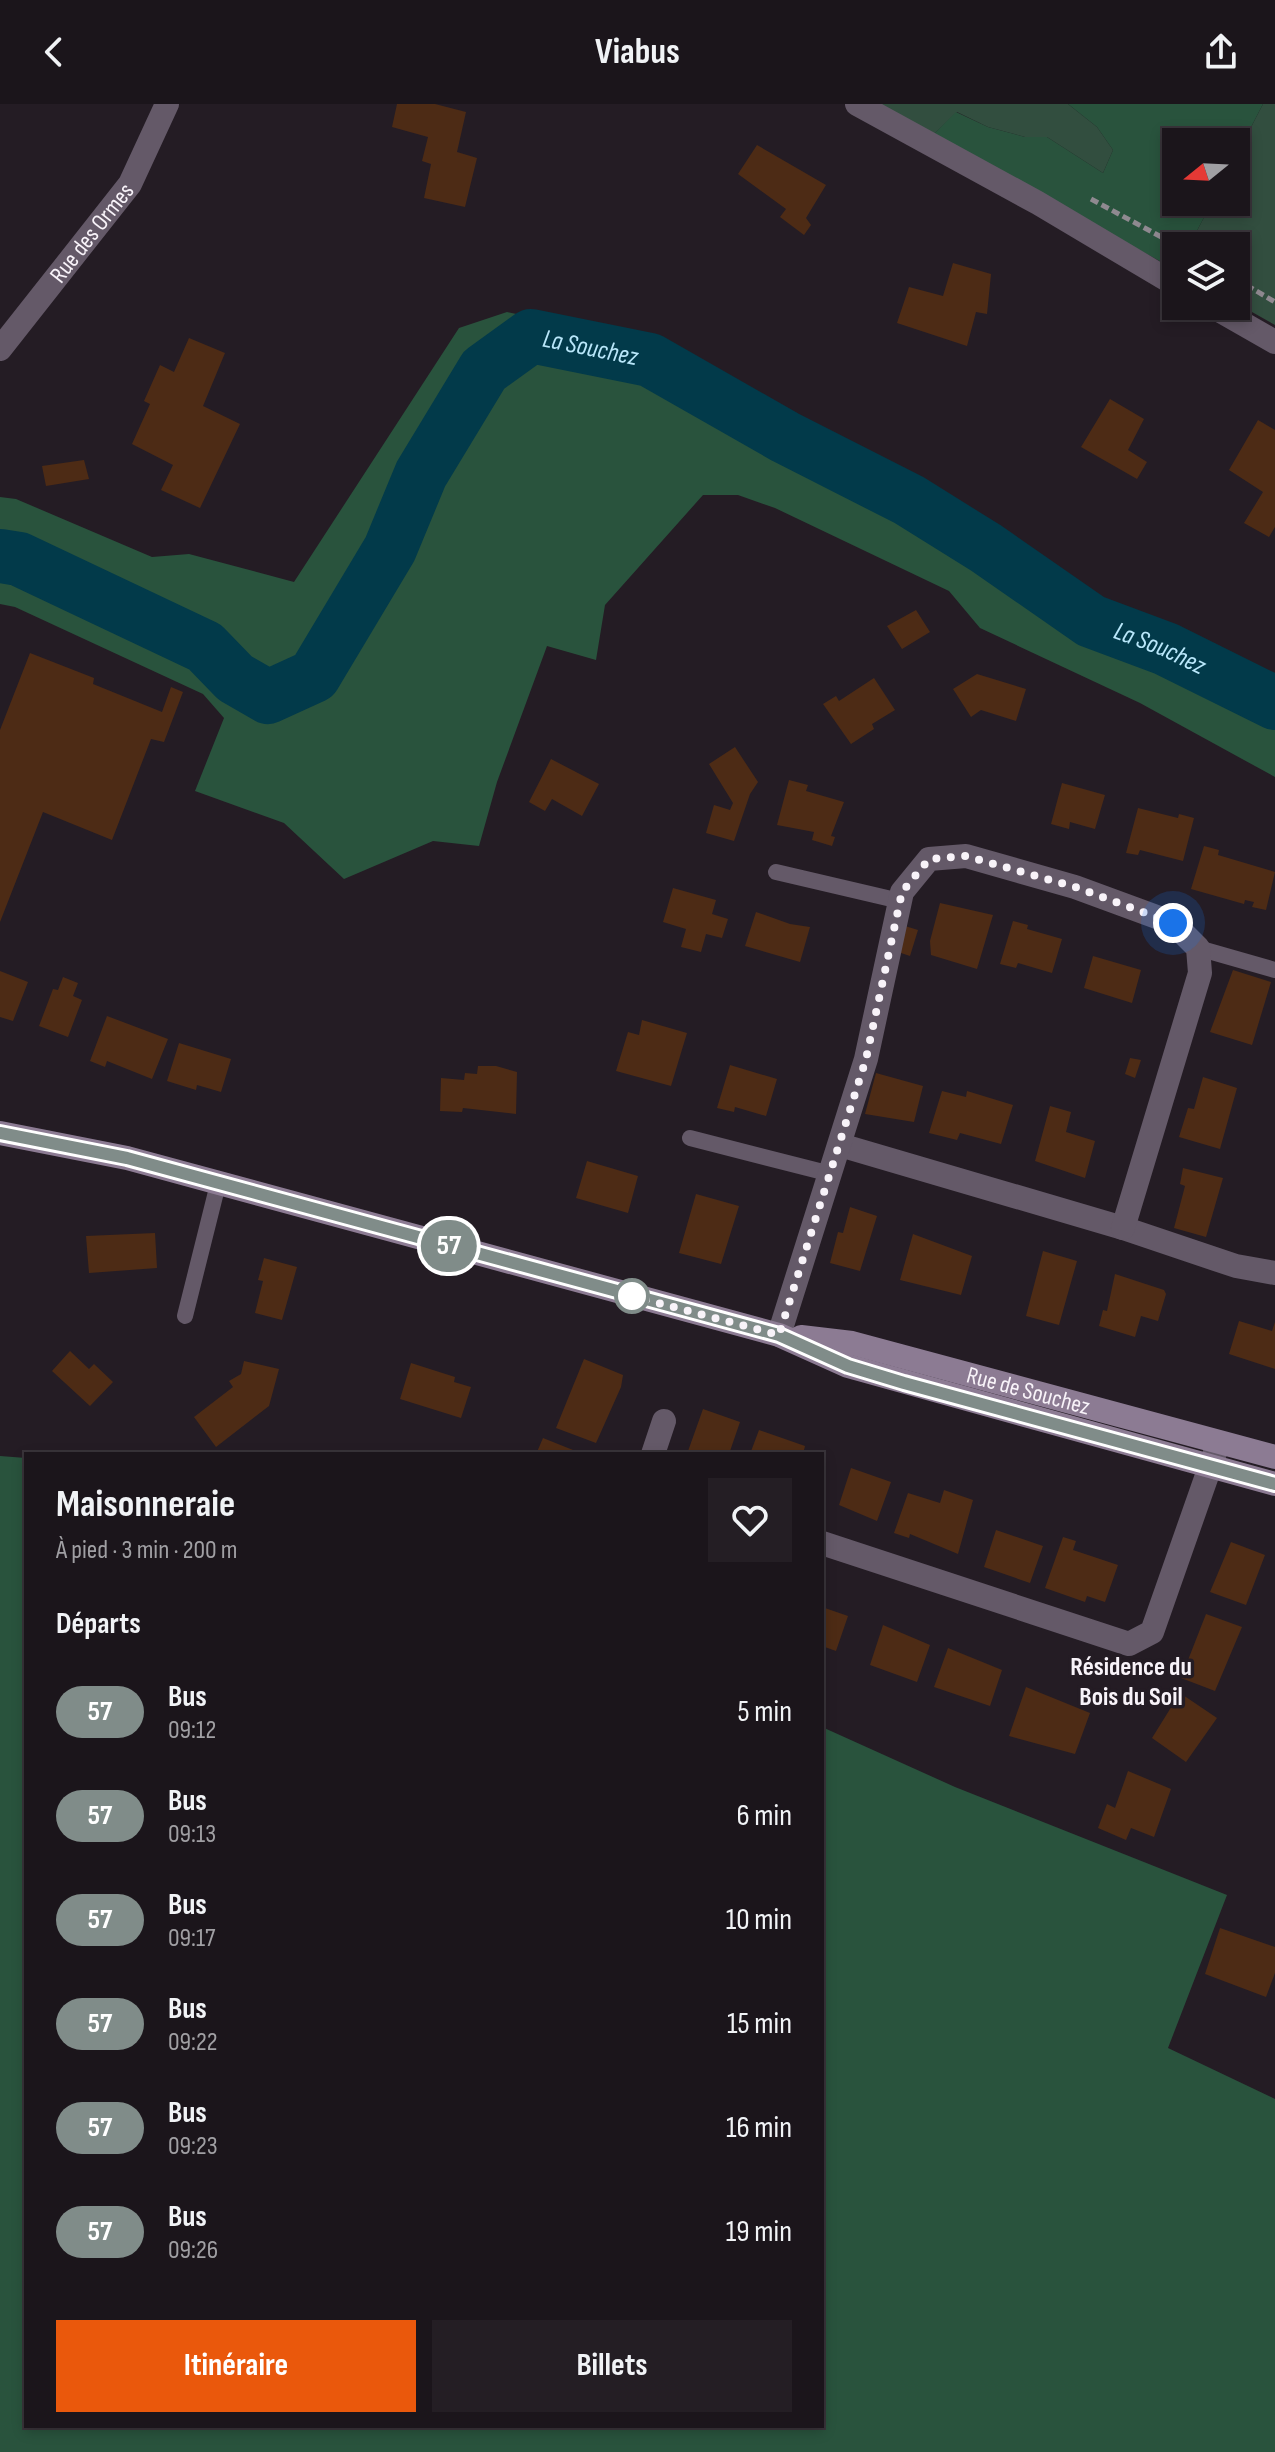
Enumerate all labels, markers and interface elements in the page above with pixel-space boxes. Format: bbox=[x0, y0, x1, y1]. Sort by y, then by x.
icon: back bbox=[32, 30, 76, 74]
icon: share bbox=[1199, 30, 1243, 74]
text: Viabus bbox=[595, 31, 680, 74]
north arrow bbox=[1162, 128, 1250, 216]
map controls bbox=[1162, 128, 1250, 320]
street label: Rue des Ormes bbox=[43, 177, 140, 289]
button: layers bbox=[1162, 232, 1250, 320]
water label: La Souchez bbox=[540, 323, 641, 373]
water label: La Souchez bbox=[1110, 615, 1211, 682]
your location bbox=[1153, 903, 1193, 943]
line badge: 57 bbox=[413, 1220, 485, 1272]
text: 57 bbox=[437, 1229, 461, 1262]
unlabelled marker bbox=[615, 1279, 649, 1313]
street label: Rue de Souchez bbox=[963, 1360, 1094, 1421]
button: heart bbox=[708, 1478, 792, 1562]
text: Maisonneraie bbox=[56, 1482, 235, 1527]
text: À pied · 3 min · 200 m bbox=[56, 1535, 237, 1566]
text: Départs bbox=[56, 1606, 141, 1642]
district label: Résidence du Bois du Soil bbox=[1070, 1652, 1192, 1713]
text: Bus bbox=[168, 1679, 207, 1715]
text: 5 min bbox=[738, 1694, 792, 1730]
text: 57 bbox=[88, 1695, 112, 1728]
text: 09:12 bbox=[168, 1715, 216, 1746]
text: Bus bbox=[168, 1783, 207, 1819]
text: 6 min bbox=[736, 1798, 792, 1834]
text: 57 bbox=[88, 1799, 112, 1832]
text: 09:13 bbox=[168, 1819, 216, 1850]
text: Bus bbox=[168, 1887, 207, 1923]
text: 10 min bbox=[726, 1902, 792, 1938]
text: 57 bbox=[88, 1903, 112, 1936]
text: 09:17 bbox=[168, 1923, 215, 1954]
text: Bus bbox=[168, 1991, 207, 2027]
text: 15 min bbox=[727, 2006, 792, 2042]
text: 57 bbox=[88, 2007, 112, 2040]
text: 09:22 bbox=[168, 2027, 217, 2058]
text: Bus bbox=[168, 2095, 207, 2131]
text: 16 min bbox=[726, 2110, 792, 2146]
text: 57 bbox=[88, 2111, 112, 2144]
text: 09:23 bbox=[168, 2131, 218, 2162]
text: Bus bbox=[168, 2199, 207, 2235]
text: 19 min bbox=[726, 2214, 792, 2250]
text: 57 bbox=[88, 2215, 112, 2248]
text: 09:26 bbox=[168, 2235, 218, 2266]
button: Itinéraire bbox=[56, 2320, 416, 2412]
button: Billets bbox=[432, 2320, 792, 2412]

